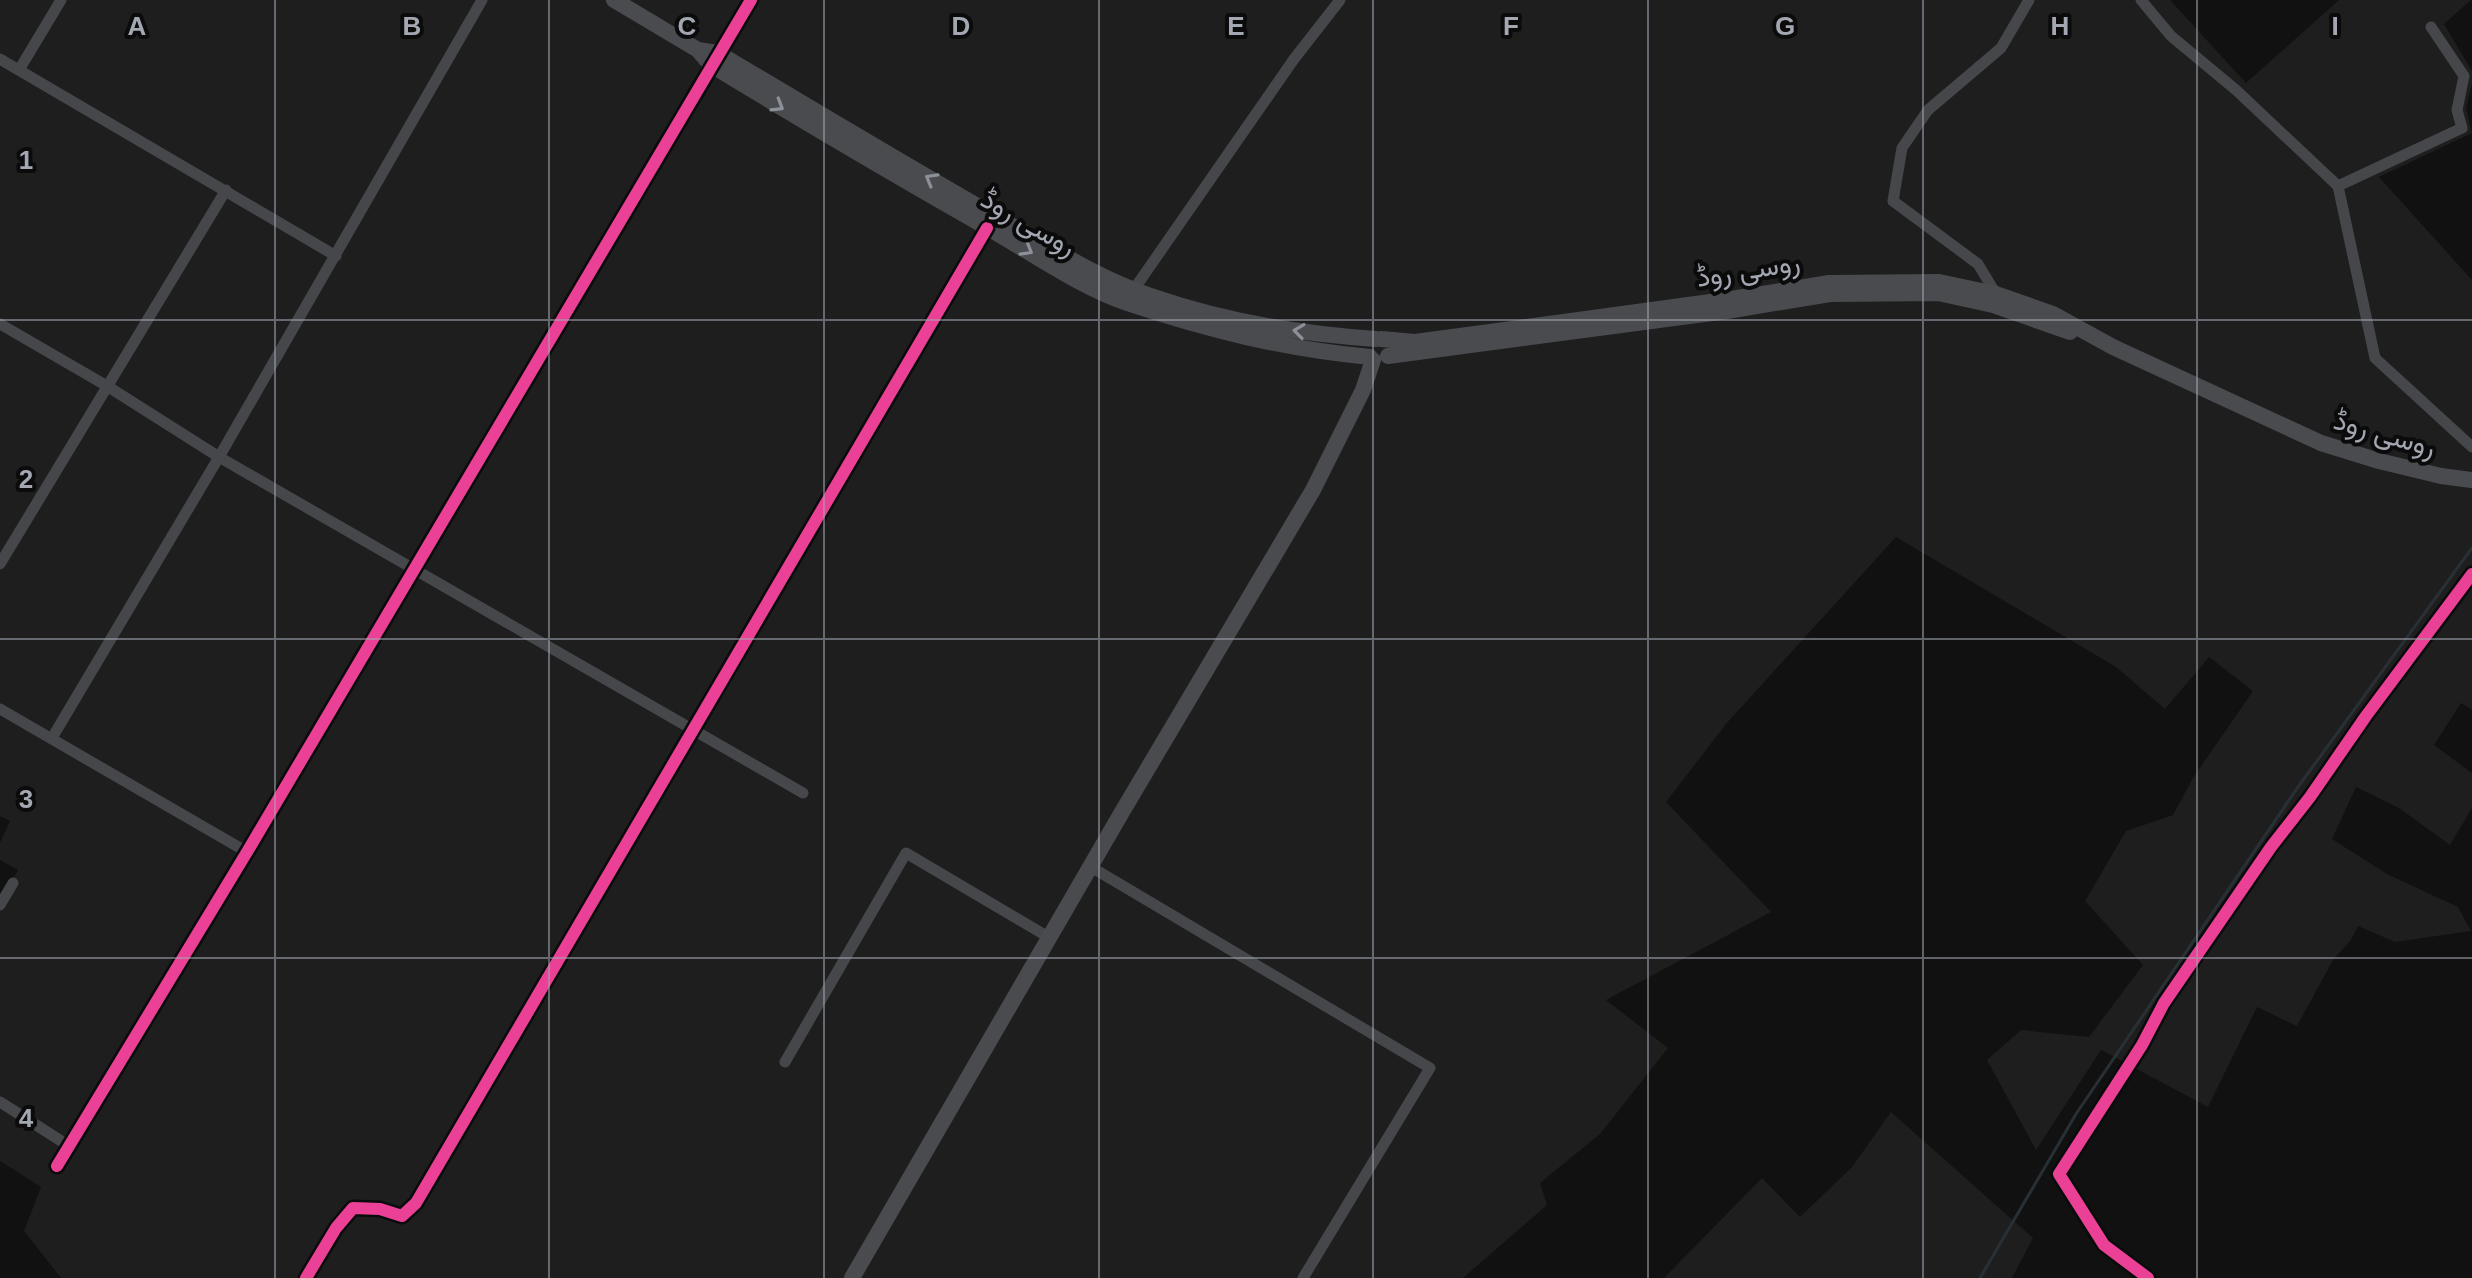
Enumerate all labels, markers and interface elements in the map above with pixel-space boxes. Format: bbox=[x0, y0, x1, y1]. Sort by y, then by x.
text: A bbox=[128, 11, 147, 41]
text: B bbox=[403, 11, 421, 41]
text: C bbox=[678, 11, 697, 41]
text: D bbox=[952, 11, 970, 41]
text: E bbox=[1227, 11, 1245, 41]
text: F bbox=[1503, 11, 1519, 41]
text: G bbox=[1775, 11, 1795, 41]
text: H bbox=[2051, 11, 2069, 41]
text: I bbox=[2331, 11, 2339, 41]
one-way arrow bbox=[769, 96, 784, 111]
text: 1 bbox=[19, 145, 33, 175]
one-way arrow bbox=[925, 173, 940, 189]
street label: روسی روڈ bbox=[975, 183, 1082, 264]
one-way arrow bbox=[1018, 240, 1033, 256]
street label: روسی روڈ bbox=[1694, 246, 1803, 295]
one-way arrow bbox=[1292, 323, 1306, 340]
street label: روسی روڈ bbox=[2330, 404, 2439, 465]
text: 2 bbox=[19, 464, 33, 494]
text: 3 bbox=[19, 784, 33, 814]
text: 4 bbox=[19, 1103, 34, 1133]

